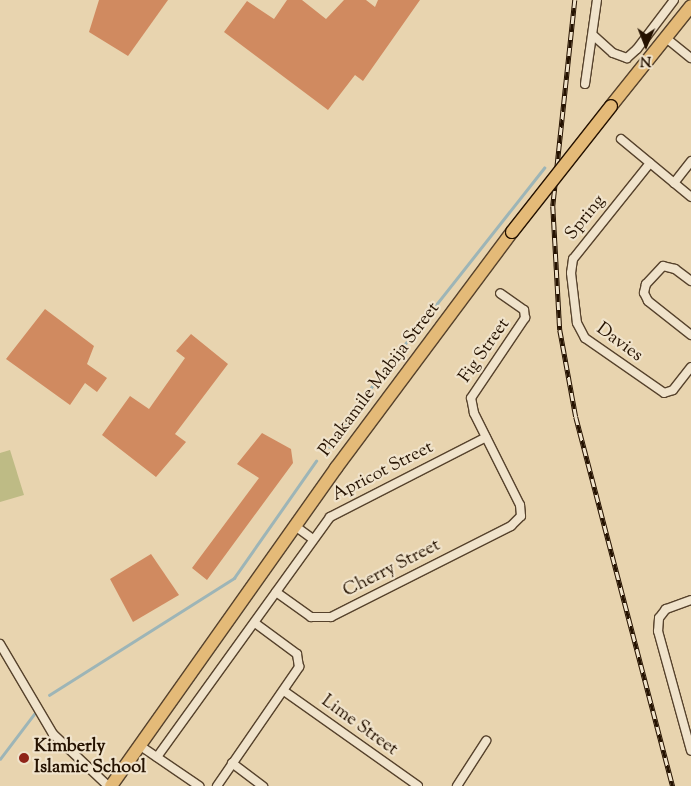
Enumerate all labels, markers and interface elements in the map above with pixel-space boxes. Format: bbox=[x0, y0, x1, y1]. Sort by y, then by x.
north arrow bbox=[621, 20, 671, 70]
text: N bbox=[640, 50, 652, 70]
street label: Spring bbox=[561, 191, 611, 245]
street label: Phakamile Mabija Street bbox=[315, 299, 445, 461]
street label: Fig Street bbox=[455, 315, 515, 387]
street label: Davies bbox=[592, 319, 646, 367]
street label: Apricot Street bbox=[329, 437, 437, 507]
street label: Cherry Street bbox=[340, 535, 444, 603]
street label: Lime Street bbox=[317, 691, 401, 761]
place label: Kimberly Islamic School bbox=[34, 737, 146, 780]
marker: Kimberly Islamic School bbox=[18, 752, 30, 764]

